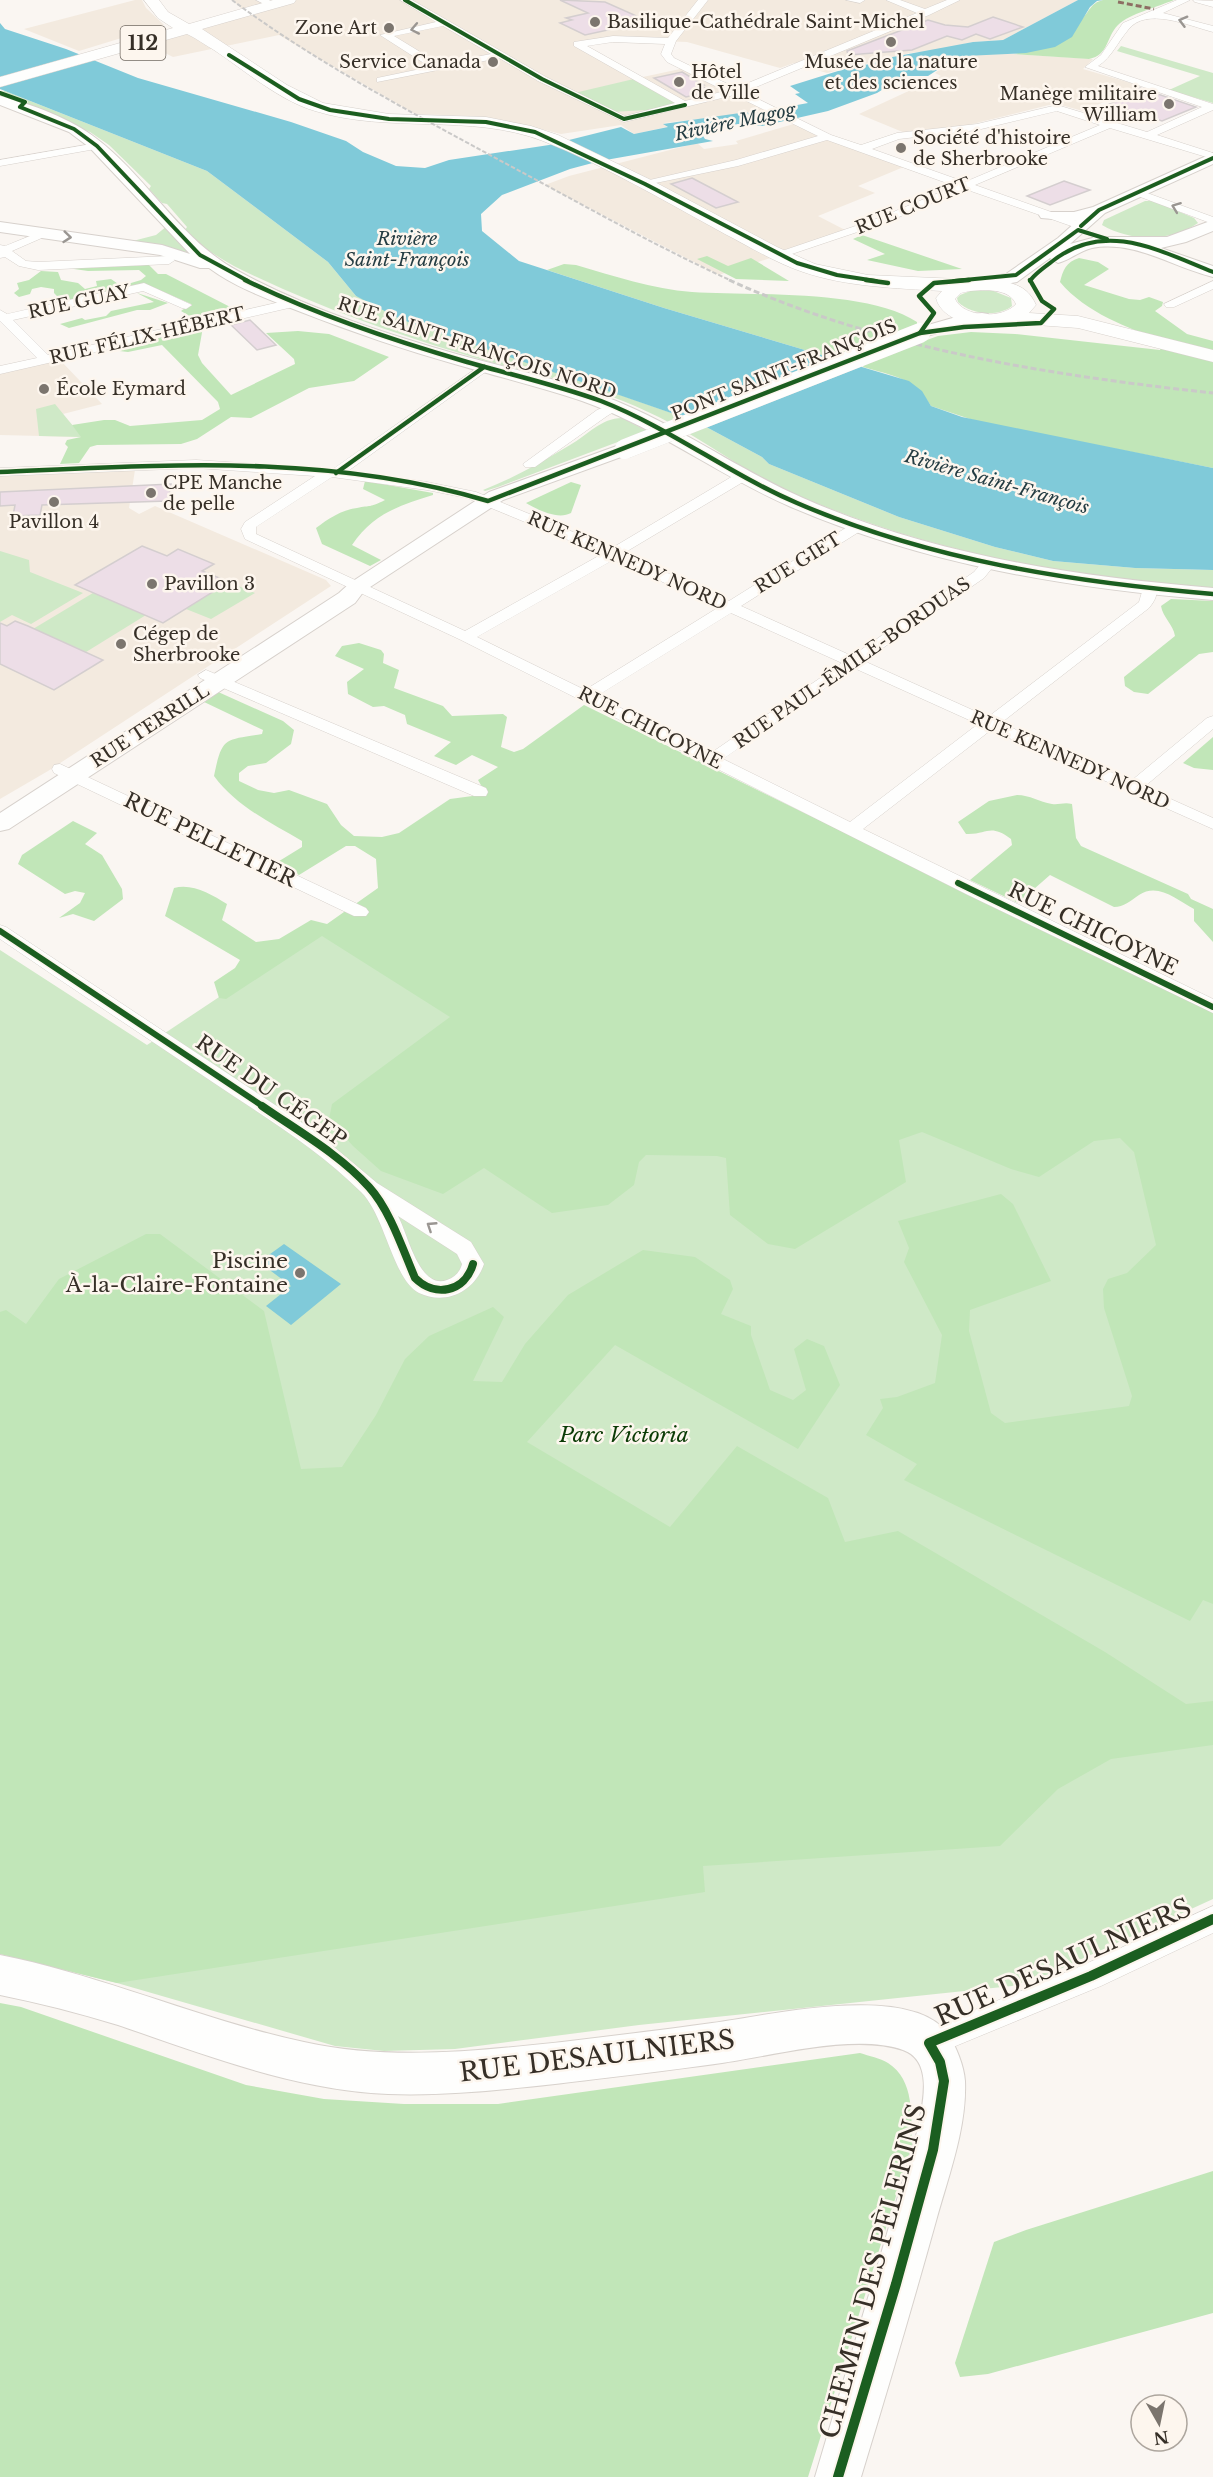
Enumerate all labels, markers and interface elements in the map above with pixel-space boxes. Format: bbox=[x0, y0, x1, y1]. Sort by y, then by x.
place label: Basilique-Cathédrale Saint-Michel bbox=[607, 11, 925, 33]
marker: Basilique-Cathédrale Saint-Michel bbox=[588, 15, 602, 29]
one-way arrow bbox=[1178, 16, 1189, 28]
place label: Zone Art bbox=[295, 17, 377, 39]
marker: Zone Art bbox=[382, 21, 396, 35]
one-way arrow bbox=[410, 22, 420, 35]
road number: 112 bbox=[120, 26, 166, 60]
marker: Musée de la nature et des sciences bbox=[884, 35, 898, 49]
place label: Service Canada bbox=[339, 51, 481, 73]
place label: Musée de la nature et des sciences bbox=[804, 51, 978, 94]
marker: Service Canada bbox=[486, 55, 500, 69]
place label: Hôtel de Ville bbox=[691, 61, 760, 104]
marker: Hôtel de Ville bbox=[672, 75, 686, 89]
place label: Manège militaire William bbox=[999, 83, 1157, 126]
marker: Manège militaire William bbox=[1162, 97, 1176, 111]
water label: Rivière Magog bbox=[672, 98, 798, 146]
place label: Société d'histoire de Sherbrooke bbox=[913, 127, 1071, 170]
marker: Société d'histoire de Sherbrooke bbox=[894, 141, 908, 155]
street label: RUE COURT bbox=[852, 173, 974, 239]
one-way arrow bbox=[1171, 202, 1182, 214]
water label: Rivière Saint-François bbox=[345, 228, 470, 271]
one-way arrow bbox=[63, 230, 72, 243]
street label: RUE GUAY bbox=[26, 280, 133, 324]
street label: RUE SAINT-FRANÇOIS NORD bbox=[335, 292, 619, 404]
street label: RUE FÉLIX-HÉBERT bbox=[47, 302, 247, 369]
street label: PONT SAINT-FRANÇOIS bbox=[668, 315, 900, 425]
place label: École Eymard bbox=[56, 377, 186, 400]
marker: École Eymard bbox=[37, 382, 51, 396]
water label: Rivière Saint-François bbox=[901, 445, 1092, 519]
place label: CPE Manche de pelle bbox=[163, 472, 282, 515]
marker: CPE Manche de pelle bbox=[144, 486, 158, 500]
marker: Pavillon 4 bbox=[47, 495, 61, 509]
street label: RUE KENNEDY NORD bbox=[524, 507, 730, 615]
place label: Pavillon 4 bbox=[9, 511, 99, 533]
street label: RUE GIET bbox=[751, 527, 846, 598]
street label: RUE PAUL-ÉMILE-BORDUAS bbox=[729, 572, 975, 753]
place label: Pavillon 3 bbox=[164, 573, 255, 595]
marker: Pavillon 3 bbox=[145, 577, 159, 591]
place label: Cégep de Sherbrooke bbox=[133, 623, 240, 666]
marker: Cégep de Sherbrooke bbox=[114, 637, 128, 651]
street label: RUE TERRILL bbox=[87, 680, 213, 772]
street label: RUE CHICOYNE bbox=[574, 682, 726, 774]
street label: RUE KENNEDY NORD bbox=[967, 706, 1173, 814]
street label: RUE PELLETIER bbox=[120, 787, 302, 894]
street label: RUE CHICOYNE bbox=[1004, 877, 1182, 981]
street label: RUE DU CÉGEP bbox=[191, 1029, 351, 1153]
one-way arrow bbox=[427, 1222, 437, 1234]
place label: Piscine À-la-Claire-Fontaine bbox=[65, 1248, 288, 1298]
marker: Piscine À-la-Claire-Fontaine bbox=[293, 1266, 307, 1280]
park label: Parc Victoria bbox=[558, 1422, 689, 1448]
street label: RUE DESAULNIERS bbox=[930, 1891, 1196, 2033]
street label: RUE DESAULNIERS bbox=[457, 2023, 737, 2089]
street label: CHEMIN DES PÈLERINS bbox=[813, 2100, 933, 2442]
north arrow bbox=[1129, 2393, 1189, 2453]
text: N bbox=[1152, 2427, 1170, 2449]

